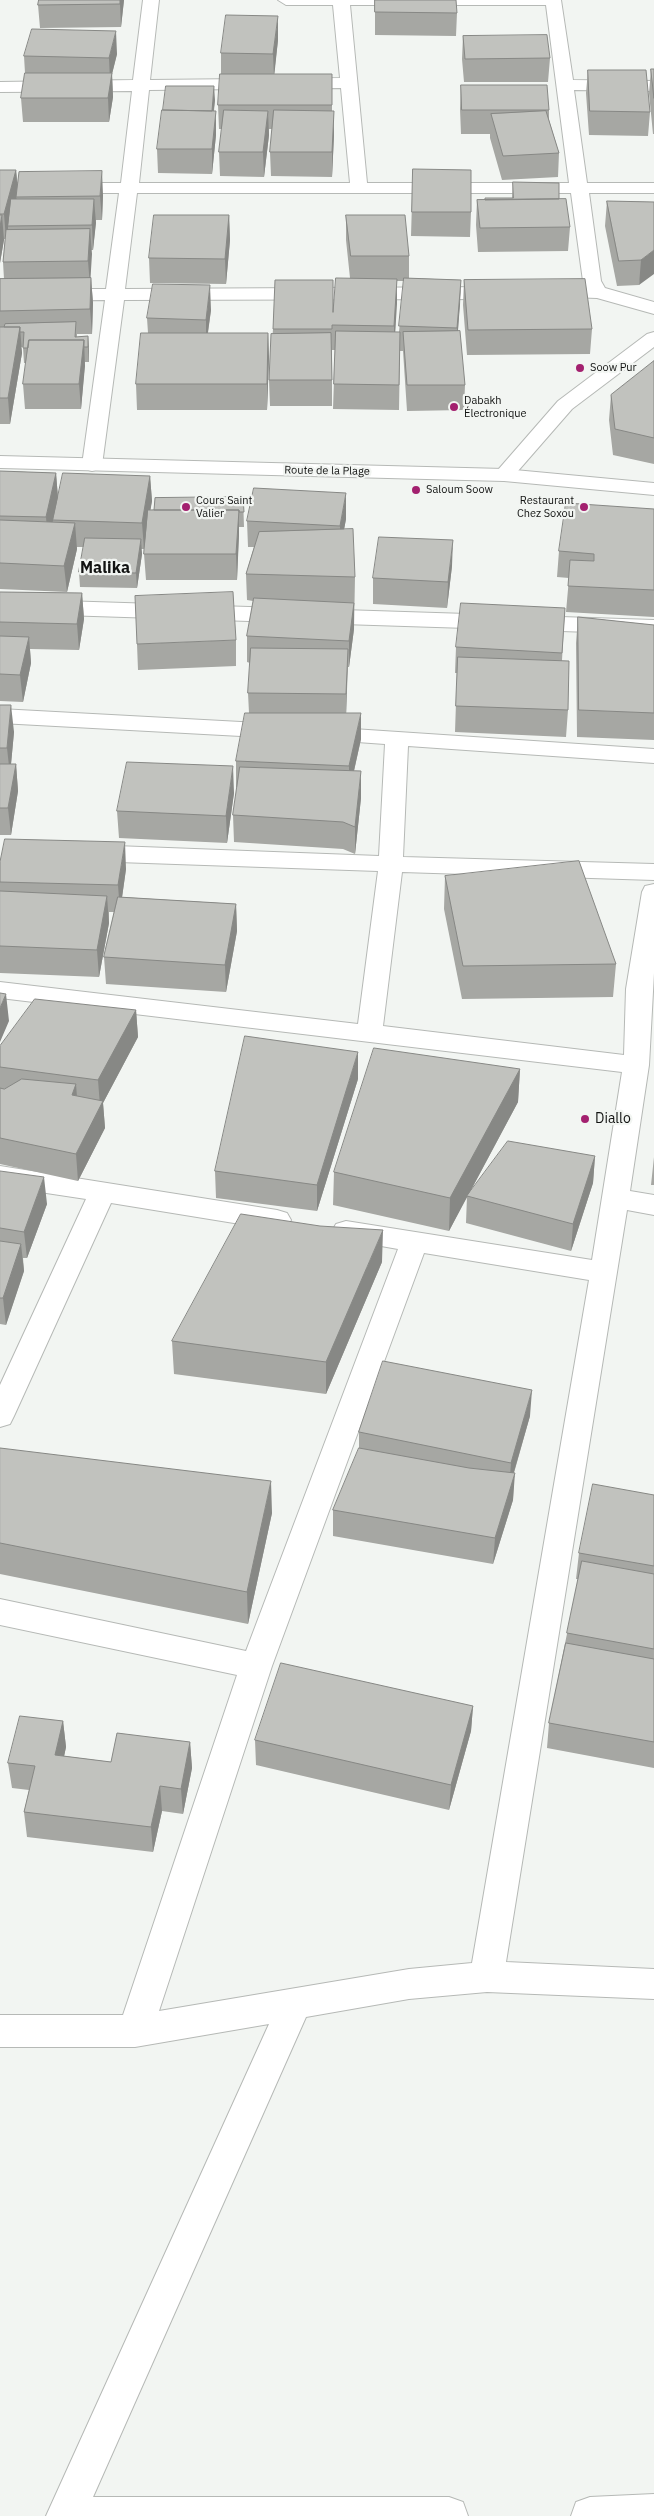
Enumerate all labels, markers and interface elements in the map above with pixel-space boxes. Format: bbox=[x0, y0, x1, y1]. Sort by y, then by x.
place label: Soow Pur bbox=[590, 361, 637, 375]
marker: Soow Pur bbox=[574, 362, 586, 374]
place label: Dabakh Électronique bbox=[464, 394, 527, 420]
marker: Dabakh Électronique bbox=[448, 401, 460, 413]
street label: Route de la Plage bbox=[284, 464, 370, 478]
place label: Saloum Soow bbox=[426, 483, 493, 497]
marker: Saloum Soow bbox=[410, 484, 422, 496]
place label: Cours Saint Valier bbox=[196, 494, 252, 520]
place label: Restaurant Chez Soxou bbox=[517, 494, 574, 520]
marker: Cours Saint Valier bbox=[180, 501, 192, 513]
marker: Restaurant Chez Soxou bbox=[578, 501, 590, 513]
district label: Malika bbox=[80, 558, 130, 578]
place label: Diallo bbox=[595, 1111, 631, 1127]
marker: Diallo bbox=[579, 1113, 591, 1125]

